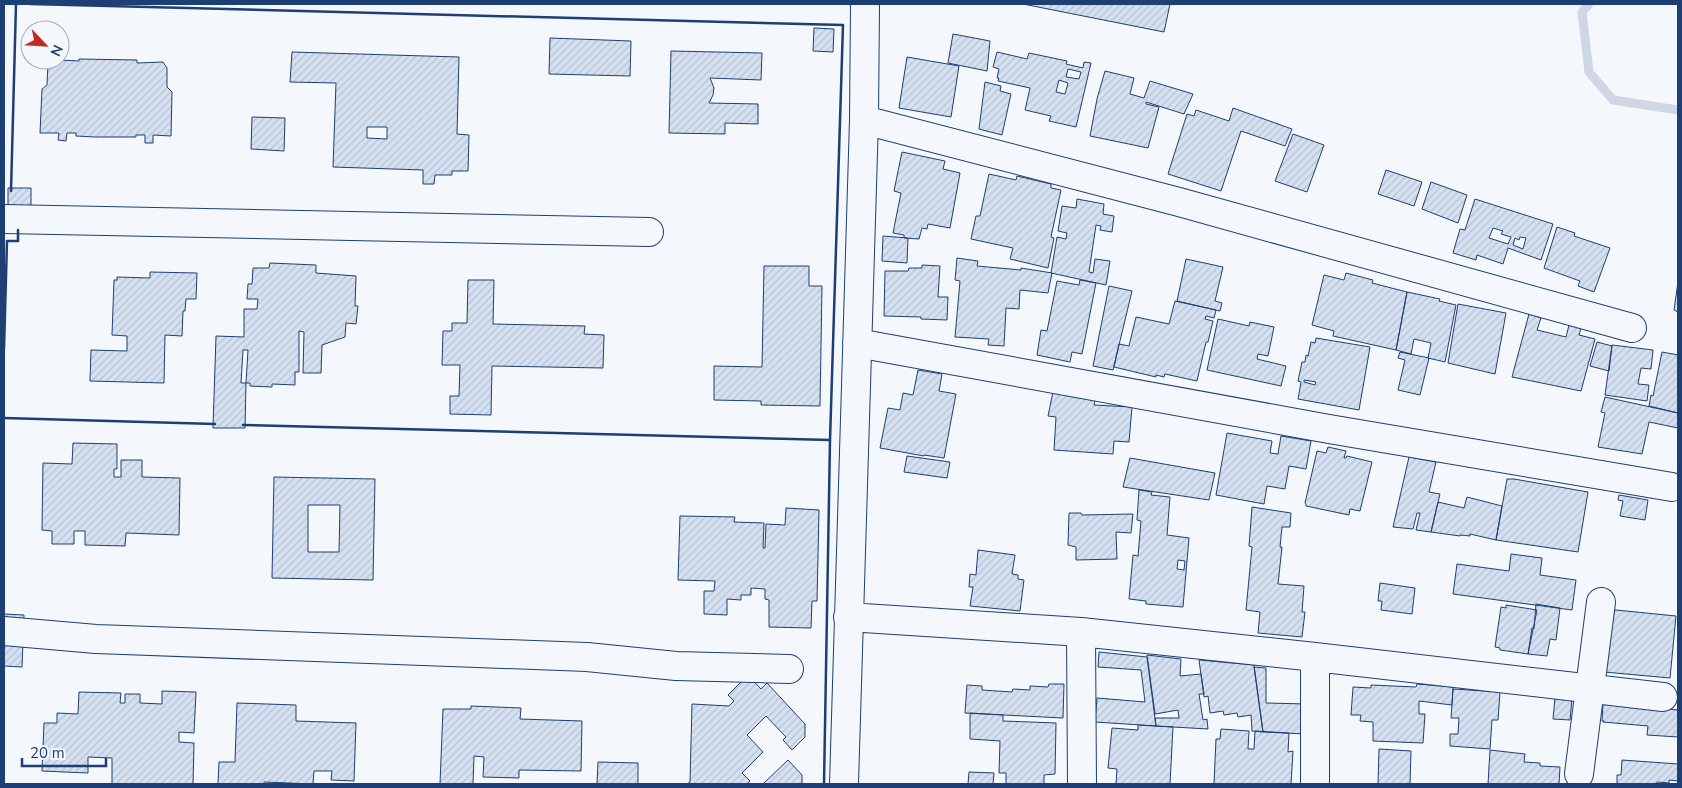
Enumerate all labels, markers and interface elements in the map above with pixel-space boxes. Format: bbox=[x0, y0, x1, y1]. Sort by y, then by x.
north arrow bbox=[20, 20, 70, 70]
text: N bbox=[46, 42, 67, 59]
scale bar bbox=[22, 736, 106, 768]
text: 20 m bbox=[30, 743, 65, 763]

